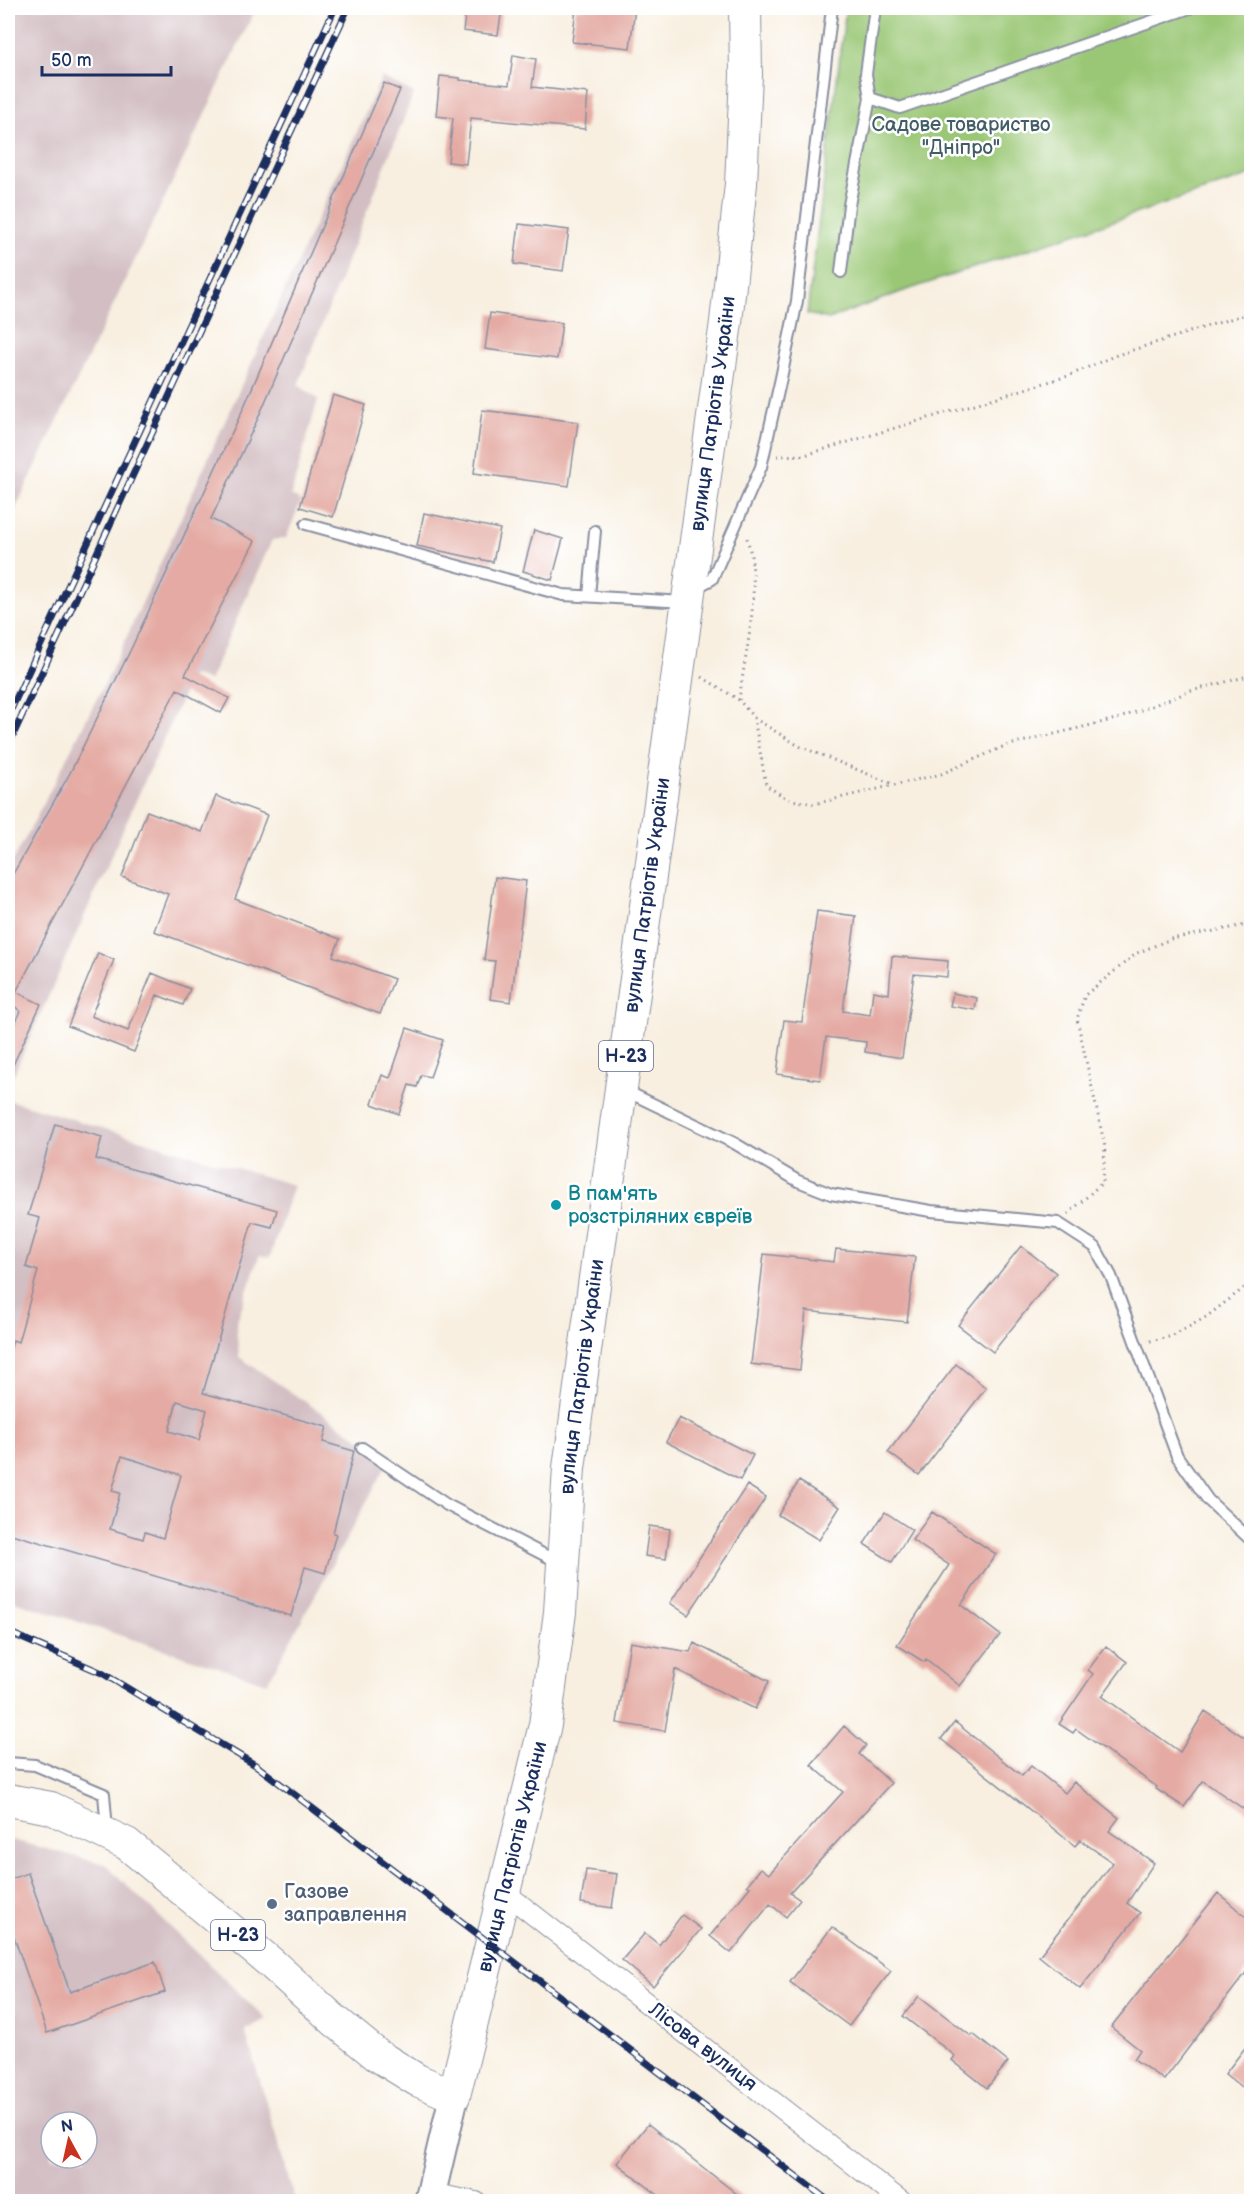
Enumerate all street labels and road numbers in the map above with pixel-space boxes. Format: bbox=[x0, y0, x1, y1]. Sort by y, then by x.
street label: вулиця Патріотів України bbox=[685, 295, 741, 533]
street label: вулиця Патріотів України bbox=[620, 776, 675, 1014]
road number: Н-23 bbox=[599, 1041, 653, 1071]
street label: вулиця Патріотів України bbox=[555, 1258, 609, 1495]
street label: вулиця Патріотів України bbox=[473, 1739, 553, 1975]
road number: Н-23 bbox=[211, 1920, 265, 1950]
street label: Лісова вулиця bbox=[643, 1997, 762, 2097]

